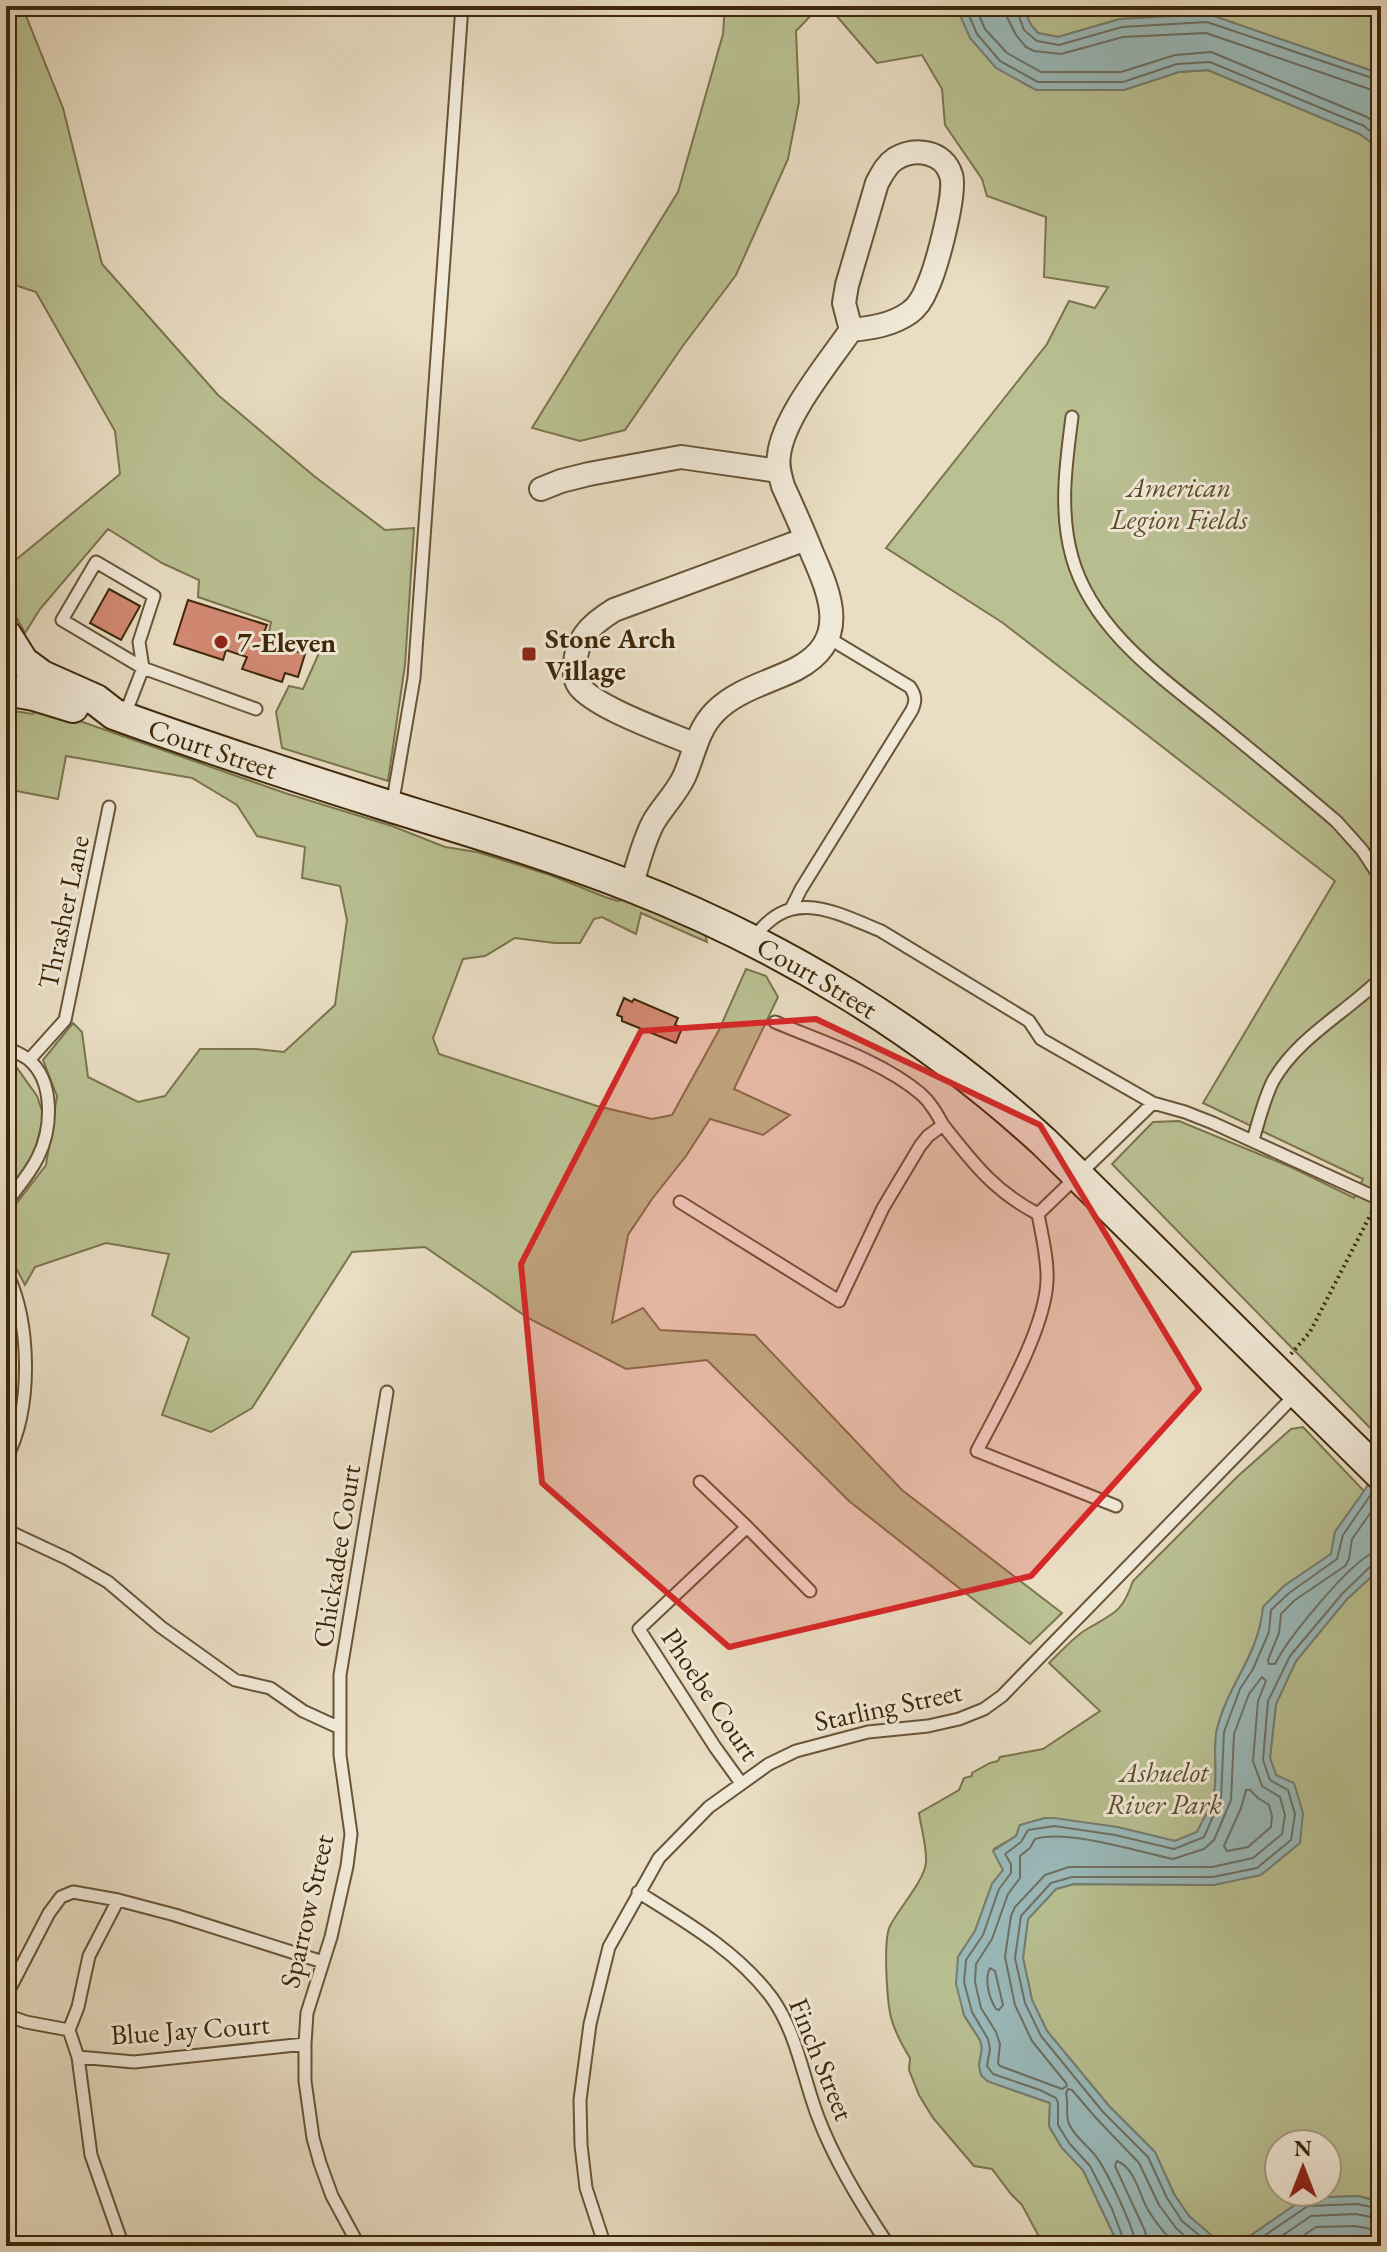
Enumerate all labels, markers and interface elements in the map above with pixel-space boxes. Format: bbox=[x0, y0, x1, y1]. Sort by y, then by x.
park label: American Legion Fields bbox=[1109, 469, 1248, 537]
place label: Stone Arch Village bbox=[545, 620, 676, 688]
place label: 7-Eleven bbox=[237, 624, 336, 660]
marker: 7-Eleven bbox=[212, 633, 230, 651]
marker: Stone Arch Village bbox=[520, 645, 538, 663]
street label: Court Street bbox=[144, 710, 282, 787]
street label: Thrasher Lane bbox=[29, 832, 97, 992]
street label: Court Street bbox=[751, 928, 885, 1026]
street label: Chickadee Court bbox=[304, 1462, 368, 1650]
street label: Phoebe Court bbox=[654, 1621, 769, 1767]
street label: Starling Street bbox=[811, 1673, 965, 1739]
park label: Ashuelot River Park bbox=[1106, 1754, 1222, 1822]
street label: Sparrow Street bbox=[271, 1830, 341, 1991]
street label: Finch Street bbox=[781, 1992, 863, 2126]
street label: Blue Jay Court bbox=[109, 2005, 271, 2053]
north arrow bbox=[1263, 2128, 1343, 2208]
text: N bbox=[1294, 2134, 1312, 2163]

